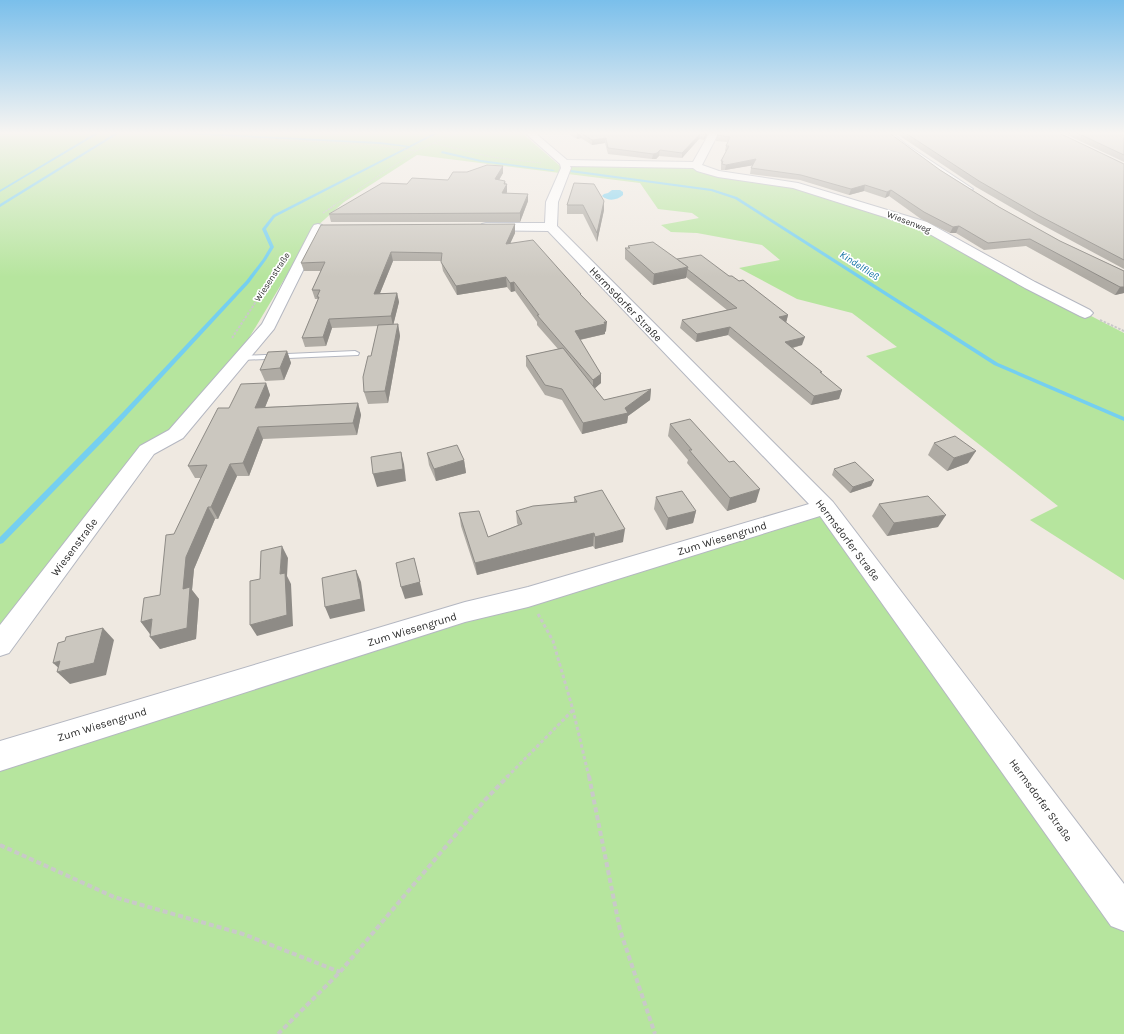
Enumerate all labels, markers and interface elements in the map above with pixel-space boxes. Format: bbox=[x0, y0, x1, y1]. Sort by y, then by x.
street label: Wiesenweg bbox=[886, 209, 932, 235]
water label: Kindelfließ bbox=[837, 249, 882, 283]
street label: Wiesenstraße bbox=[252, 250, 292, 303]
street label: Hermsdorfer Straße bbox=[587, 264, 665, 345]
street label: Hermsdorfer Straße bbox=[813, 497, 883, 584]
street label: Wiesenstraße bbox=[48, 515, 101, 579]
street label: Zum Wiesengrund bbox=[676, 519, 768, 558]
street label: Zum Wiesengrund bbox=[366, 610, 458, 649]
street label: Zum Wiesengrund bbox=[56, 705, 148, 744]
street label: Hermsdorfer Straße bbox=[1006, 757, 1075, 844]

